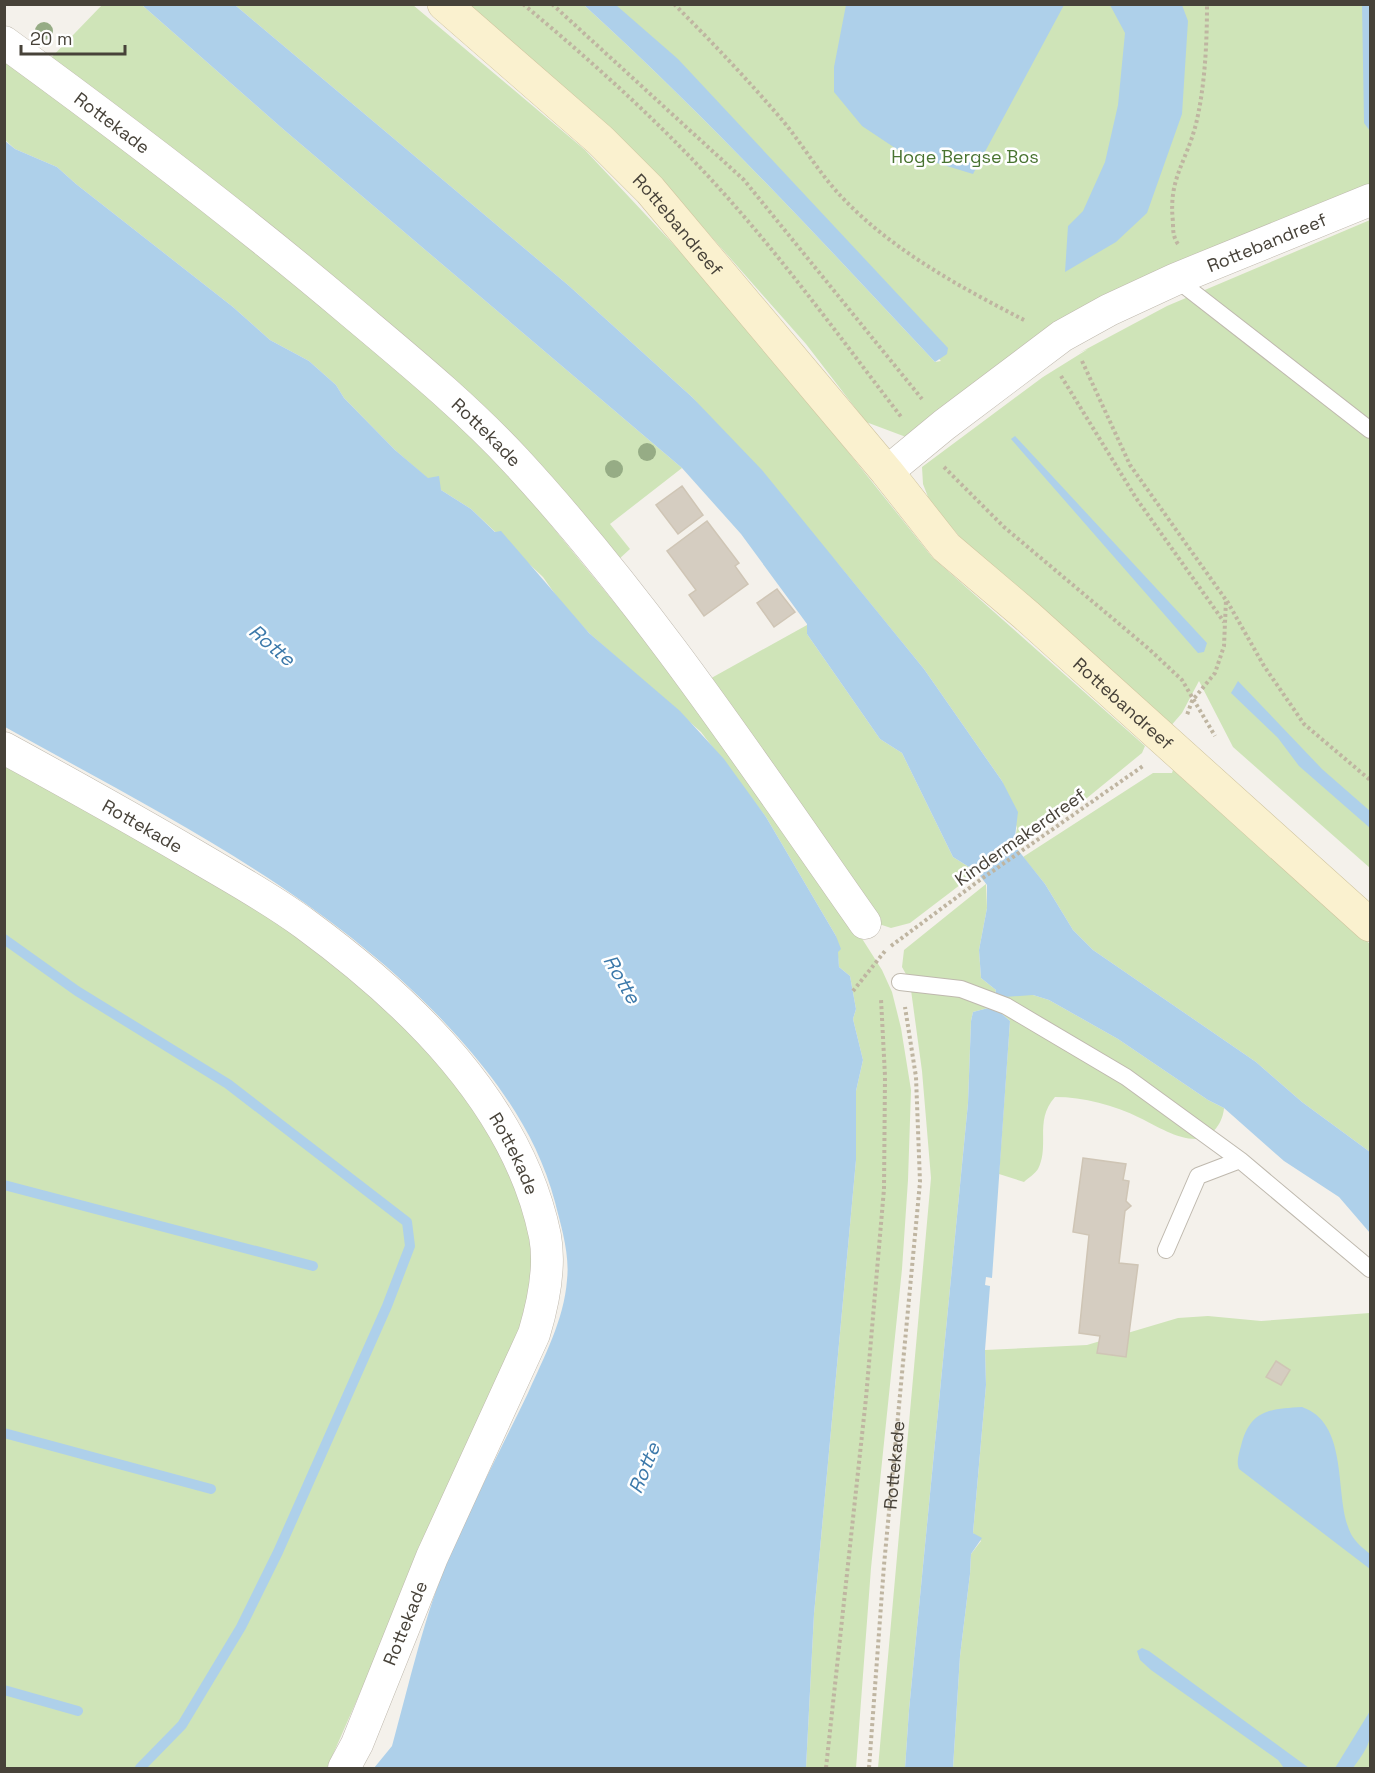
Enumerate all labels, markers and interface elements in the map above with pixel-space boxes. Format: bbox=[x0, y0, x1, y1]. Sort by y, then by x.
scale bar bbox=[21, 18, 124, 56]
text: 20 m bbox=[30, 27, 73, 50]
street label: Rottekade bbox=[70, 86, 155, 158]
park label: Hoge Bergse Bos bbox=[891, 145, 1039, 168]
street label: Rottebandreef bbox=[628, 168, 728, 280]
street label: Rottebandreef bbox=[1203, 207, 1330, 277]
street label: Rottekade bbox=[447, 392, 527, 471]
water label: Rotte bbox=[244, 618, 301, 673]
street label: Rottebandreef bbox=[1069, 652, 1179, 754]
street label: Kindermakerdreef bbox=[950, 783, 1090, 891]
street label: Rottekade bbox=[98, 793, 187, 858]
water label: Rotte bbox=[598, 950, 647, 1009]
street label: Rottekade bbox=[485, 1108, 544, 1198]
street label: Rottekade bbox=[878, 1420, 909, 1510]
water label: Rotte bbox=[622, 1438, 666, 1497]
street label: Rottekade bbox=[378, 1577, 432, 1669]

